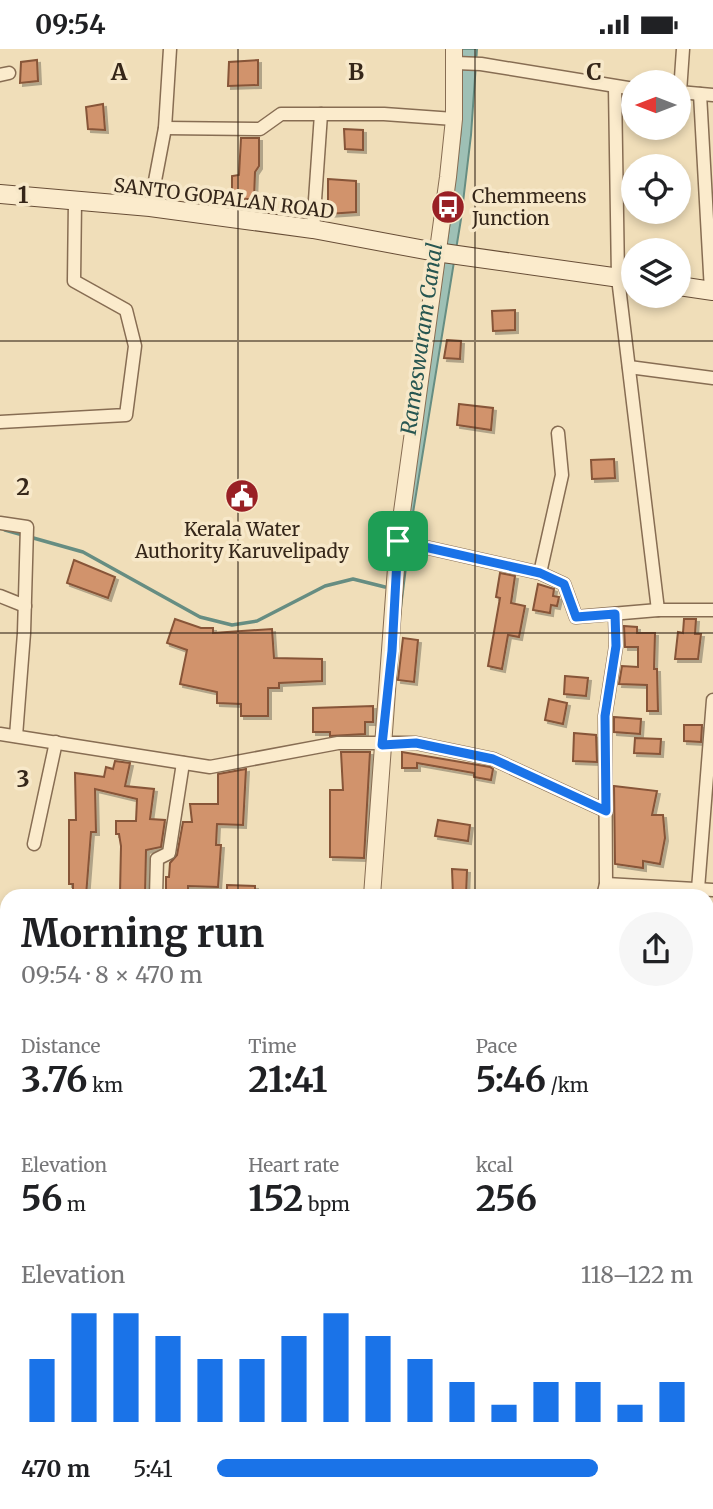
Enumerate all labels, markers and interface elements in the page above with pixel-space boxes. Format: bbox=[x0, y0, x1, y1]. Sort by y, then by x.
text: 09:54 bbox=[35, 8, 105, 41]
text: A bbox=[110, 57, 128, 86]
text: B bbox=[348, 57, 364, 86]
text: C bbox=[586, 57, 602, 86]
north arrow bbox=[621, 70, 691, 140]
map controls bbox=[621, 70, 691, 308]
button: locate bbox=[621, 154, 691, 224]
street label: SANTO GOPALAN ROAD bbox=[112, 173, 336, 223]
text: 1 bbox=[18, 180, 29, 209]
place label: Chemmeens Junction bbox=[471, 184, 587, 230]
bus stop icon: Chemmeens Junction bbox=[429, 188, 467, 226]
button: layers bbox=[621, 238, 691, 308]
water label: Rameswaram Canal bbox=[395, 241, 448, 437]
text: 2 bbox=[16, 472, 30, 501]
public building icon: Kerala Water Authority Karuvelipady bbox=[223, 477, 261, 515]
pin bbox=[368, 511, 428, 571]
place label: Kerala Water Authority Karuvelipady bbox=[134, 517, 349, 563]
icon: arrive bbox=[379, 522, 417, 560]
text: 3 bbox=[16, 764, 30, 793]
text: Morning run bbox=[21, 910, 264, 957]
button: share bbox=[619, 912, 693, 986]
text: 09:54 · 8 × 470 m bbox=[21, 960, 202, 989]
text: Distance bbox=[21, 1034, 100, 1058]
text: Time bbox=[248, 1034, 297, 1058]
text: Pace bbox=[476, 1034, 517, 1058]
text: 3.76 bbox=[21, 1058, 88, 1102]
text: 21:41 bbox=[248, 1058, 328, 1102]
text: 5:46 bbox=[476, 1058, 546, 1102]
text: km bbox=[88, 1073, 123, 1097]
text: /km bbox=[546, 1073, 589, 1097]
text: Elevation bbox=[21, 1153, 107, 1177]
text: Heart rate bbox=[248, 1153, 339, 1177]
text: kcal bbox=[476, 1153, 513, 1177]
text: 56 bbox=[21, 1177, 63, 1221]
text: 152 bbox=[248, 1177, 303, 1221]
text: 256 bbox=[476, 1177, 537, 1221]
text: m bbox=[63, 1192, 86, 1216]
text: bpm bbox=[303, 1192, 350, 1216]
text: Elevation bbox=[21, 1260, 125, 1289]
text: 118–122 m bbox=[581, 1260, 693, 1289]
text: 470 m bbox=[21, 1454, 90, 1483]
text: 5:41 bbox=[133, 1454, 173, 1483]

